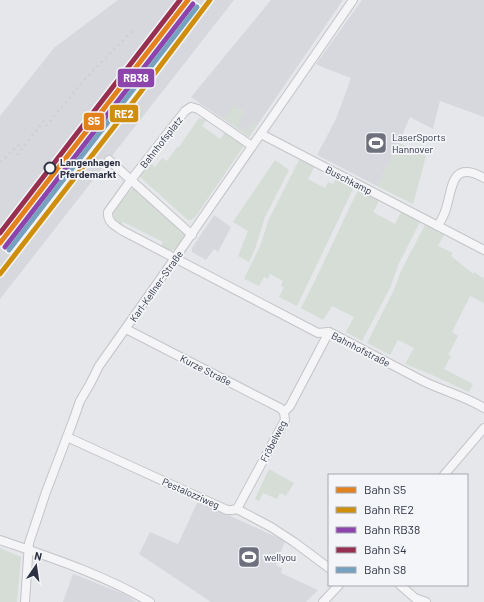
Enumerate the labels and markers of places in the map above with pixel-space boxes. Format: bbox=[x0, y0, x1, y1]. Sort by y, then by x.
sports icon: LaserSports Hannover bbox=[363, 130, 389, 156]
place label: LaserSports Hannover bbox=[392, 131, 446, 155]
place label: Langenhagen Pferdemarkt bbox=[60, 156, 120, 180]
marker: Langenhagen Pferdemarkt bbox=[43, 161, 57, 175]
sports icon: wellyou bbox=[236, 544, 262, 570]
place label: wellyou bbox=[264, 551, 296, 563]

